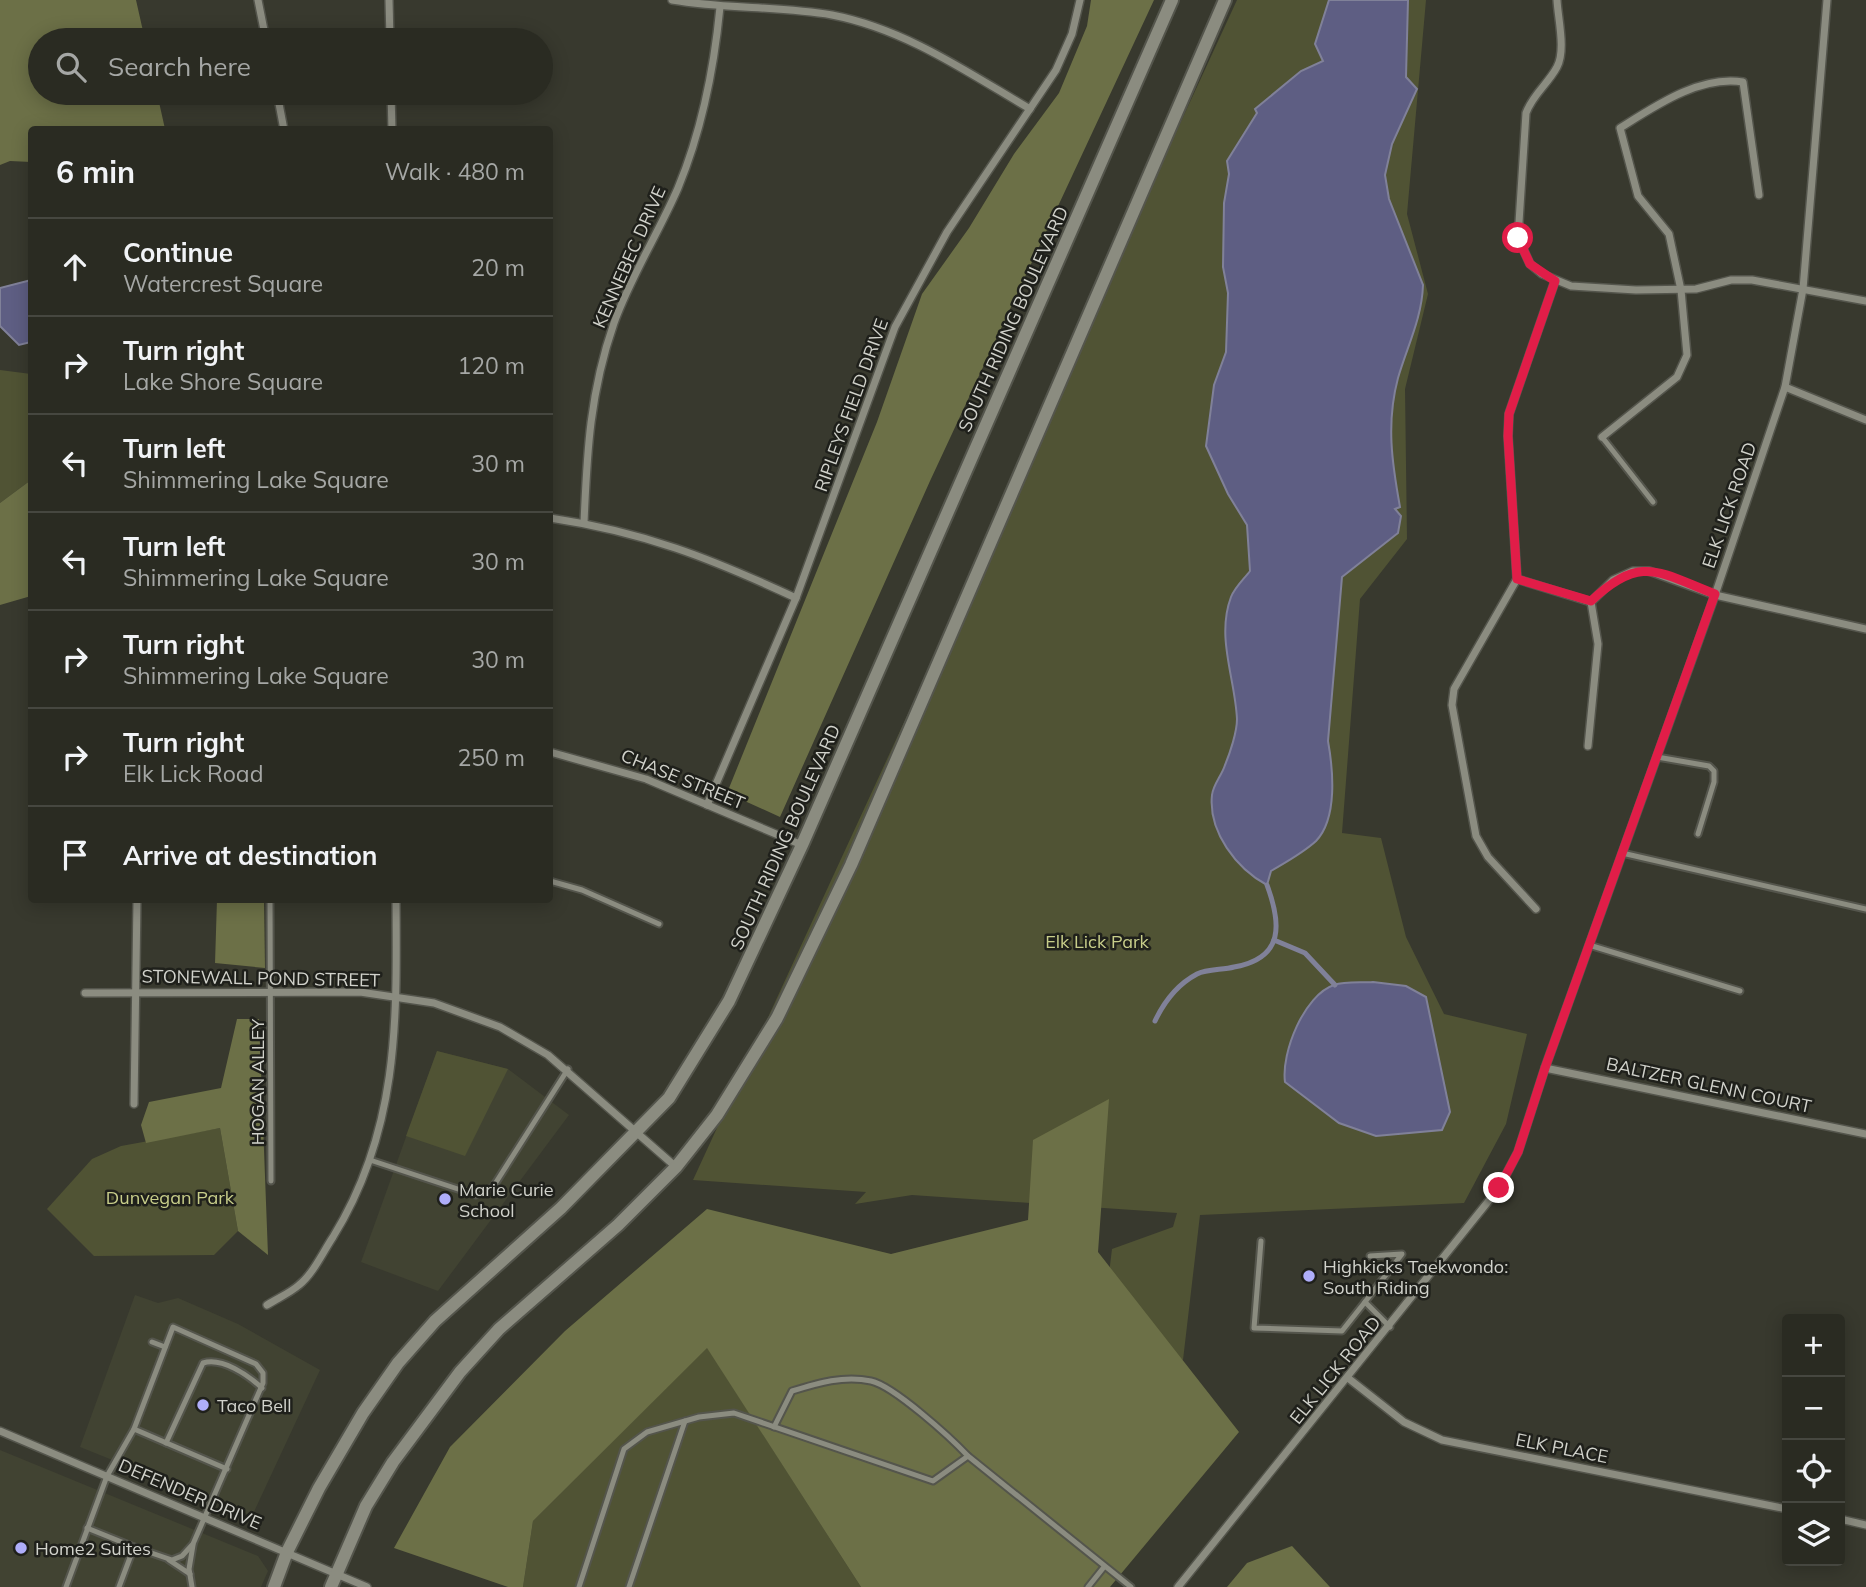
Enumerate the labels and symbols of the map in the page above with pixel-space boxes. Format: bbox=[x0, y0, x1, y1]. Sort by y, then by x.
street label: KENNEBEC DRIVE bbox=[587, 182, 671, 332]
street label: SOUTH RIDING BOULEVARD bbox=[953, 203, 1073, 435]
route start bbox=[1502, 222, 1533, 253]
street label: RIPLEYS FIELD DRIVE bbox=[809, 315, 893, 495]
street label: ELK LICK ROAD bbox=[1697, 439, 1761, 571]
street label: SOUTH RIDING BOULEVARD bbox=[725, 721, 845, 953]
street label: CHASE STREET bbox=[618, 744, 749, 814]
park label: Elk Lick Park bbox=[1045, 930, 1150, 953]
street label: STONEWALL POND STREET bbox=[142, 964, 381, 992]
street label: HOGAN ALLEY bbox=[246, 1018, 269, 1145]
street label: BALTZER GLENN COURT bbox=[1604, 1052, 1814, 1118]
route end bbox=[1483, 1172, 1514, 1203]
place label: Marie Curie School bbox=[459, 1178, 554, 1222]
park label: Dunvegan Park bbox=[106, 1186, 235, 1209]
marker: Marie Curie School bbox=[437, 1191, 453, 1207]
place label: Highkicks Taekwondo: South Riding bbox=[1323, 1255, 1508, 1299]
marker: Highkicks Taekwondo: South Riding bbox=[1301, 1268, 1317, 1284]
street label: ELK LICK ROAD bbox=[1284, 1311, 1386, 1429]
place label: Taco Bell bbox=[217, 1394, 292, 1417]
marker: Taco Bell bbox=[195, 1397, 211, 1413]
street label: ELK PLACE bbox=[1514, 1428, 1610, 1468]
street label: DEFENDER DRIVE bbox=[115, 1454, 265, 1534]
place label: Home2 Suites bbox=[35, 1537, 151, 1560]
marker: Home2 Suites bbox=[13, 1540, 29, 1556]

